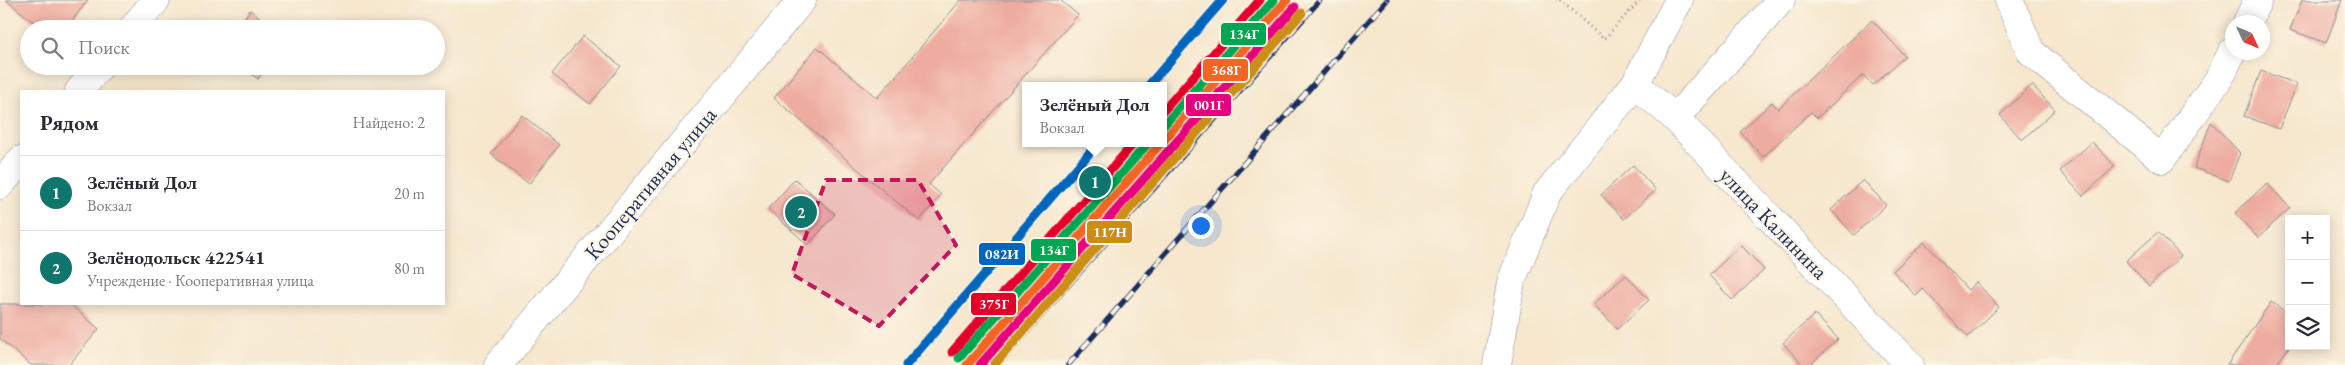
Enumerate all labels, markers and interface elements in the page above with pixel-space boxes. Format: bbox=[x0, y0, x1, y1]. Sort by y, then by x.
north arrow bbox=[2225, 15, 2270, 60]
search box bbox=[20, 20, 445, 75]
line badge: 134Г bbox=[1220, 22, 1267, 46]
text: 134Г bbox=[1229, 25, 1259, 43]
icon: search bbox=[38, 34, 66, 62]
text: Поиск bbox=[78, 35, 130, 60]
line badge: 368Г bbox=[1202, 58, 1249, 82]
text: 368Г bbox=[1211, 61, 1241, 79]
popup bbox=[1022, 82, 1167, 147]
text: Зелёный Дол bbox=[1040, 92, 1149, 117]
line badge: 001Г bbox=[1185, 93, 1232, 117]
text: 001Г bbox=[1194, 96, 1224, 114]
street label: Кооперативная улица bbox=[578, 101, 723, 266]
text: Рядом bbox=[40, 109, 99, 136]
text: Найдено: 2 bbox=[353, 112, 425, 133]
text: Вокзал bbox=[1040, 117, 1085, 138]
street label: улица Калинина bbox=[1713, 161, 1834, 286]
pin: 1 bbox=[1079, 163, 1111, 201]
text: Зелёный Дол bbox=[87, 170, 197, 195]
text: 1 bbox=[52, 183, 60, 204]
text: 20 m bbox=[394, 183, 425, 204]
pin: 2 bbox=[785, 193, 817, 231]
text: Вокзал bbox=[87, 195, 132, 216]
your location bbox=[1188, 213, 1214, 239]
map controls bbox=[2285, 215, 2330, 350]
button: + bbox=[2285, 215, 2330, 260]
line badge: 117Н bbox=[1086, 220, 1133, 244]
text: 117Н bbox=[1093, 223, 1127, 241]
line badge: 134Г bbox=[1030, 238, 1077, 262]
text: 134Г bbox=[1039, 241, 1069, 259]
line badge: 082И bbox=[978, 242, 1026, 266]
text: Зелёнодольск 422541 bbox=[87, 245, 265, 270]
text: 082И bbox=[985, 245, 1019, 263]
text: 2 bbox=[52, 258, 60, 279]
text: 80 m bbox=[394, 258, 425, 279]
button: − bbox=[2285, 260, 2330, 305]
text: Учреждение · Кооперативная улица bbox=[87, 270, 314, 291]
line badge: 375Г bbox=[970, 292, 1017, 316]
text: 375Г bbox=[979, 295, 1009, 313]
button: layers bbox=[2285, 305, 2330, 350]

